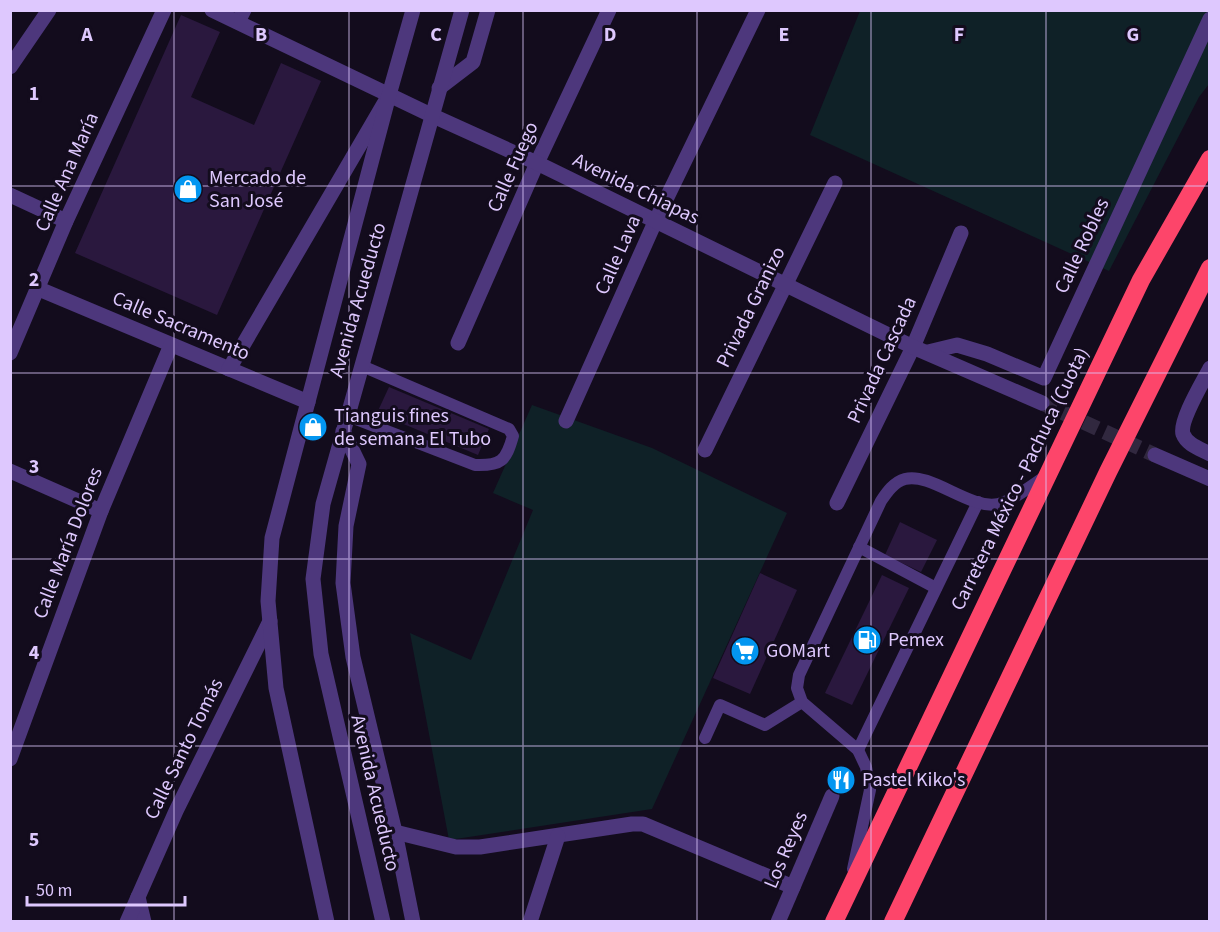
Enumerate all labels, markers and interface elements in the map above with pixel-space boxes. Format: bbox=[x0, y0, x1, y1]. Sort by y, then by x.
text: A bbox=[80, 21, 93, 49]
text: B bbox=[255, 21, 267, 49]
text: C bbox=[430, 21, 442, 49]
text: D bbox=[604, 21, 616, 49]
text: E bbox=[779, 21, 789, 49]
text: F bbox=[954, 21, 964, 49]
text: G bbox=[1127, 21, 1139, 49]
text: 1 bbox=[29, 80, 39, 108]
street label: Calle Ana María bbox=[28, 108, 106, 236]
street label: Calle Fuego bbox=[481, 117, 545, 217]
street label: Avenida Chiapas bbox=[568, 146, 704, 232]
place label: Mercado de San José bbox=[209, 164, 306, 215]
shop icon: Mercado de San José bbox=[172, 173, 204, 205]
street label: Calle Robles bbox=[1048, 194, 1116, 298]
street label: Calle Lava bbox=[588, 211, 648, 299]
street label: Avenida Acueducto bbox=[322, 219, 394, 381]
street label: Privada Granizo bbox=[710, 242, 792, 372]
text: 2 bbox=[29, 266, 39, 294]
street label: Calle Sacramento bbox=[108, 284, 254, 368]
street label: Privada Cascada bbox=[840, 292, 924, 428]
street label: Carretera México - Pachuca (Cuota) bbox=[944, 343, 1096, 615]
place label: Tianguis fines de semana El Tubo bbox=[334, 402, 491, 453]
shop icon: Tianguis fines de semana El Tubo bbox=[297, 411, 329, 443]
text: 3 bbox=[29, 453, 39, 481]
street label: Calle María Dolores bbox=[26, 463, 110, 623]
fuel station icon: Pemex bbox=[851, 624, 883, 656]
place label: Pemex bbox=[888, 626, 944, 654]
supermarket icon: GOMart bbox=[729, 635, 761, 667]
place label: GOMart bbox=[766, 637, 830, 665]
text: 4 bbox=[29, 639, 40, 667]
street label: Calle Santo Tomás bbox=[138, 674, 230, 824]
street label: Avenida Acueducto bbox=[343, 712, 407, 874]
restaurant icon: Pastel Kiko's bbox=[825, 764, 857, 796]
place label: Pastel Kiko's bbox=[862, 766, 965, 794]
street label: Los Reyes bbox=[757, 807, 815, 893]
text: 5 bbox=[29, 826, 39, 854]
scale bar bbox=[27, 869, 184, 907]
text: 50 m bbox=[36, 878, 72, 903]

